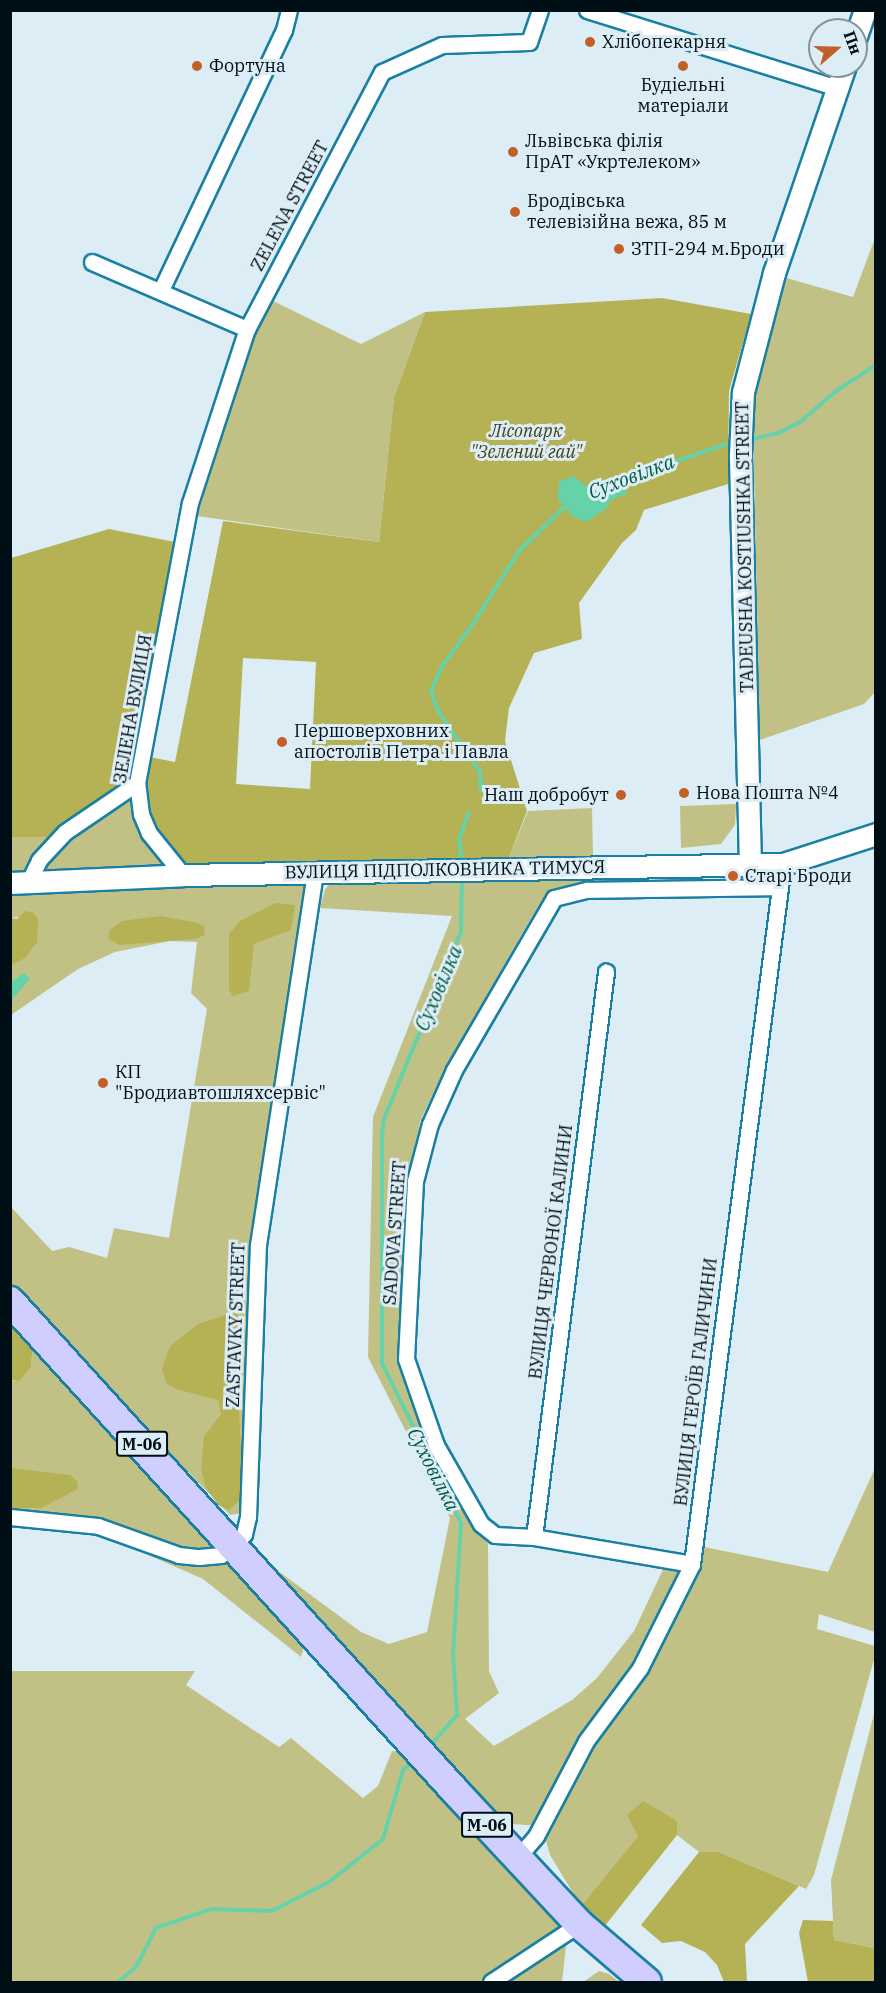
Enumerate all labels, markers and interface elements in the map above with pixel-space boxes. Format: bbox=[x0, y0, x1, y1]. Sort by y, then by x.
north arrow bbox=[808, 18, 868, 78]
text: Пн bbox=[840, 28, 867, 57]
place label: Хлібопекарня bbox=[602, 31, 726, 53]
marker: Хлібопекарня bbox=[583, 35, 597, 49]
place label: Фортуна bbox=[209, 55, 286, 77]
marker: Фортуна bbox=[190, 59, 204, 73]
marker: Будіельні матеріали bbox=[676, 59, 690, 73]
place label: Будіельні матеріали bbox=[637, 75, 729, 118]
place label: Львівська філія ПрАТ «Укртелеком» bbox=[525, 131, 700, 174]
street label: ZELENA STREET bbox=[247, 137, 333, 275]
marker: Львівська філія ПрАТ «Укртелеком» bbox=[506, 145, 520, 159]
place label: Бродівська телевізійна вежа, 85 м bbox=[527, 191, 727, 234]
marker: Бродівська телевізійна вежа, 85 м bbox=[508, 205, 522, 219]
place label: ЗТП-294 м.Броди bbox=[631, 238, 785, 260]
marker: ЗТП-294 м.Броди bbox=[612, 242, 626, 256]
street label: TADEUSHA KOSTIUSHKA STREET bbox=[732, 401, 758, 693]
park label: Лісопарк "Зелений гай" bbox=[470, 421, 582, 464]
water label: Суховілка bbox=[585, 449, 677, 503]
street label: ЗЕЛЕНА ВУЛИЦЯ bbox=[109, 633, 157, 785]
place label: Першоверховних апостолів Петра і Павла bbox=[294, 721, 509, 764]
marker: Першоверховних апостолів Петра і Павла bbox=[275, 735, 289, 749]
place label: Нова Пошта №4 bbox=[696, 782, 839, 804]
place label: Наш добробут bbox=[484, 784, 609, 806]
marker: Нова Пошта №4 bbox=[677, 786, 691, 800]
marker: Наш добробут bbox=[614, 788, 628, 802]
street label: ВУЛИЦЯ ПІДПОЛКОВНИКА ТИМУСЯ bbox=[284, 856, 606, 884]
place label: Старі Броди bbox=[745, 865, 852, 887]
marker: Старі Броди bbox=[726, 869, 740, 883]
water label: Суховілка bbox=[409, 942, 467, 1034]
place label: КП "Бродиавтошляхсервіс" bbox=[115, 1062, 326, 1104]
marker: КП "Бродиавтошляхсервіс" bbox=[96, 1076, 110, 1090]
street label: ВУЛИЦЯ ЧЕРВОНОЇ КАЛИНИ bbox=[525, 1123, 577, 1381]
street label: SADOVA STREET bbox=[379, 1160, 411, 1306]
street label: ZASTAVKY STREET bbox=[222, 1242, 250, 1408]
street label: ВУЛИЦЯ ГЕРОЇВ ГАЛИЧИНИ bbox=[670, 1257, 722, 1507]
water label: Суховілка bbox=[403, 1423, 465, 1515]
road number: М-06 bbox=[115, 1431, 169, 1457]
road number: М-06 bbox=[460, 1812, 514, 1838]

